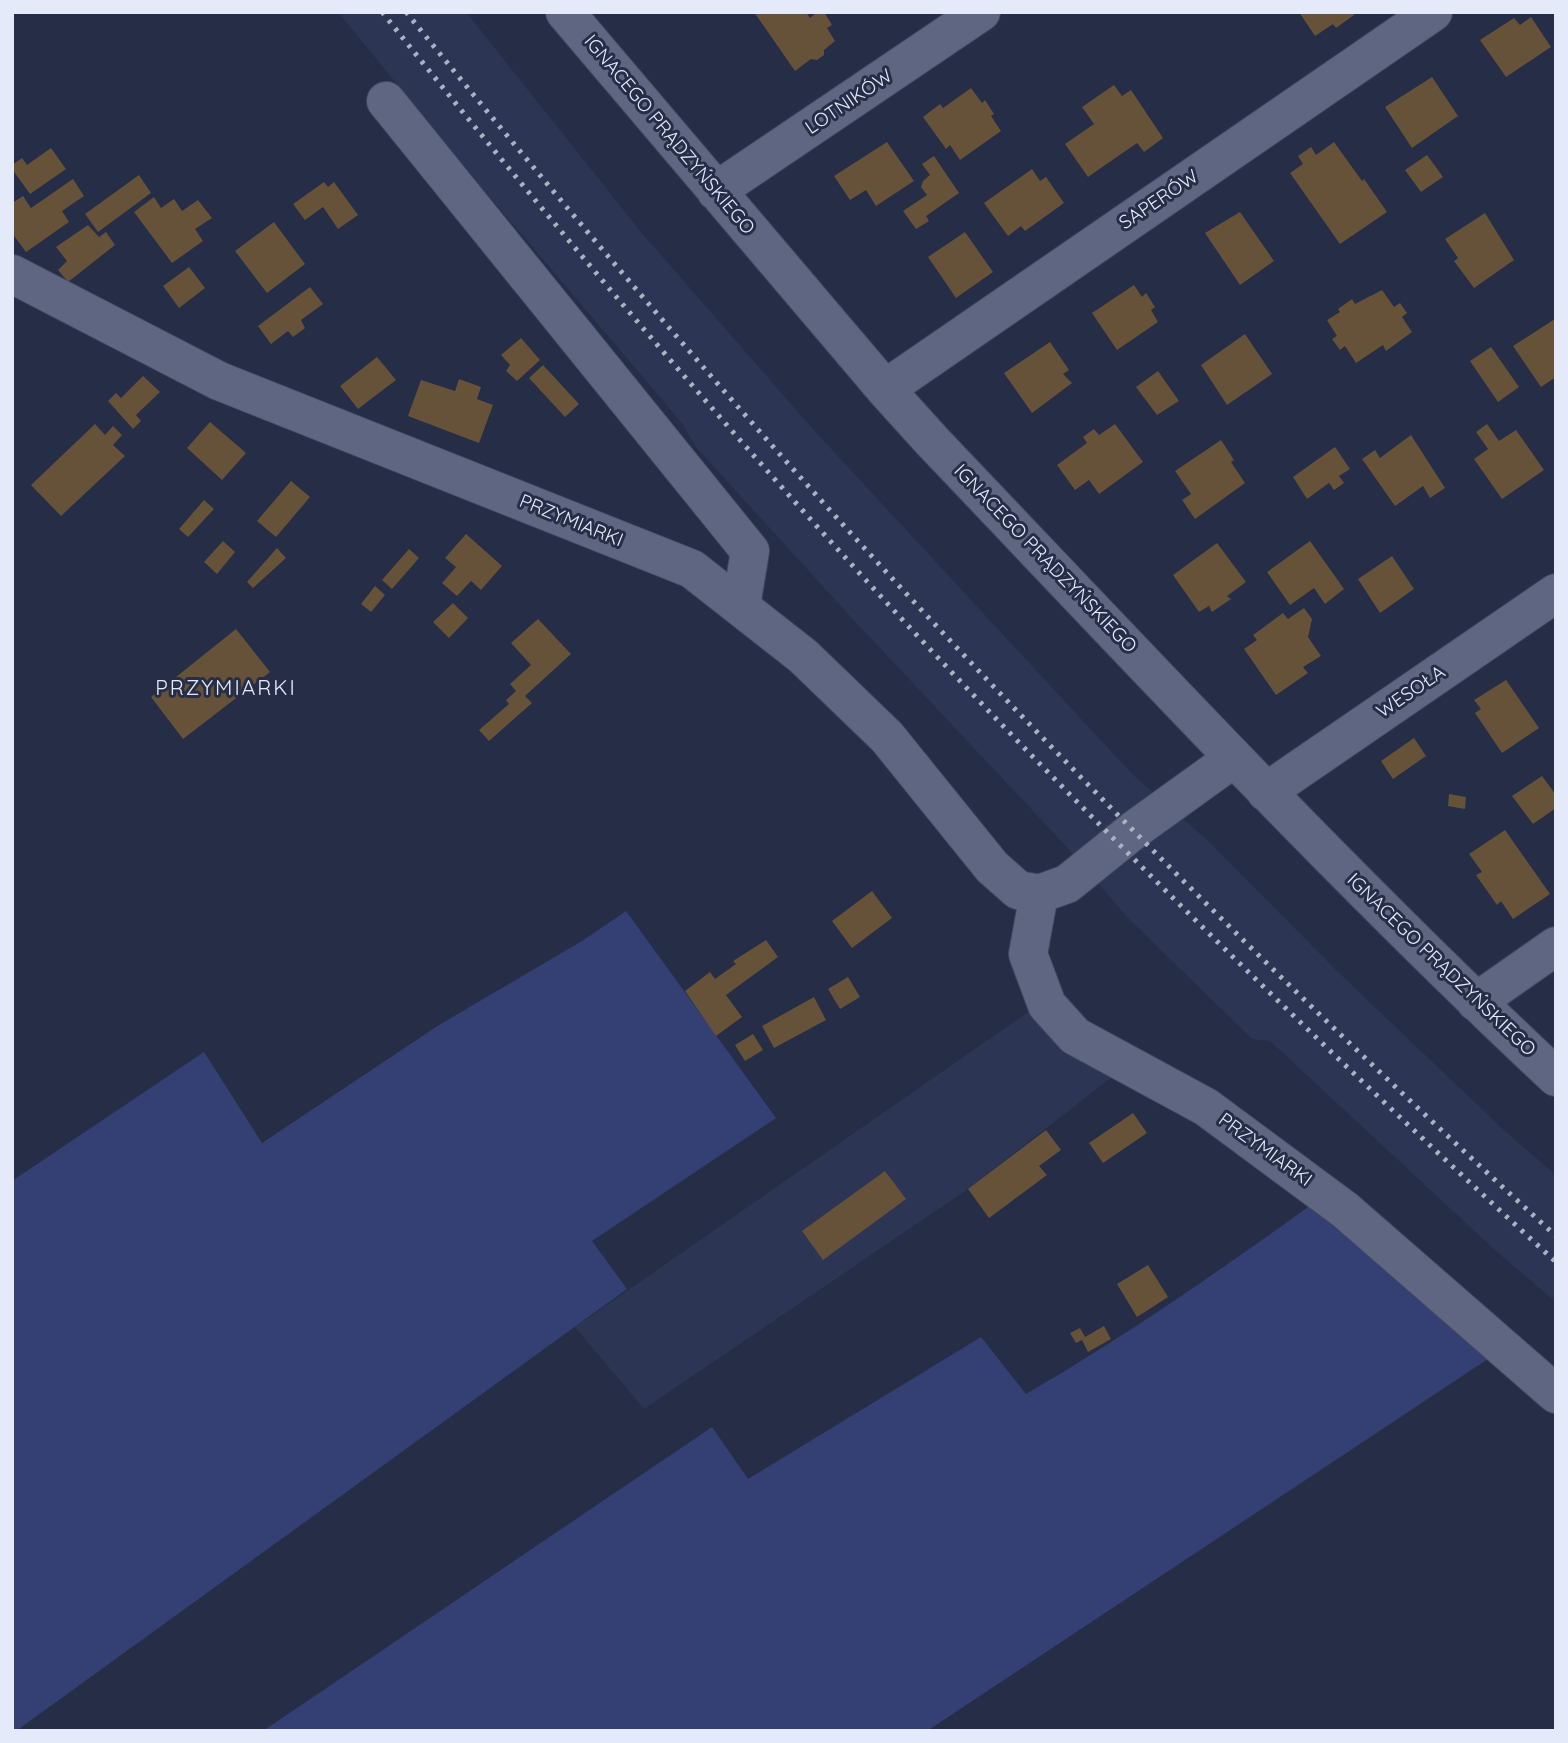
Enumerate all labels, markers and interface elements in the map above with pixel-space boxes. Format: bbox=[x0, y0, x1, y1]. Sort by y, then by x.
street label: IGNACEGO PRĄDZYŃSKIEGO bbox=[579, 31, 759, 239]
street label: LOTNIKÓW bbox=[801, 65, 897, 139]
street label: SAPERÓW bbox=[1115, 165, 1203, 235]
street label: IGNACEGO PRĄDZYŃSKIEGO bbox=[949, 460, 1141, 658]
street label: PRZYMIARKI bbox=[516, 490, 626, 552]
street label: WESOŁA bbox=[1372, 661, 1450, 723]
district label: PRZYMIARKI bbox=[156, 676, 296, 702]
street label: IGNACEGO PRĄDZYŃSKIEGO bbox=[1342, 869, 1540, 1061]
street label: PRZYMIARKI bbox=[1214, 1108, 1316, 1192]

